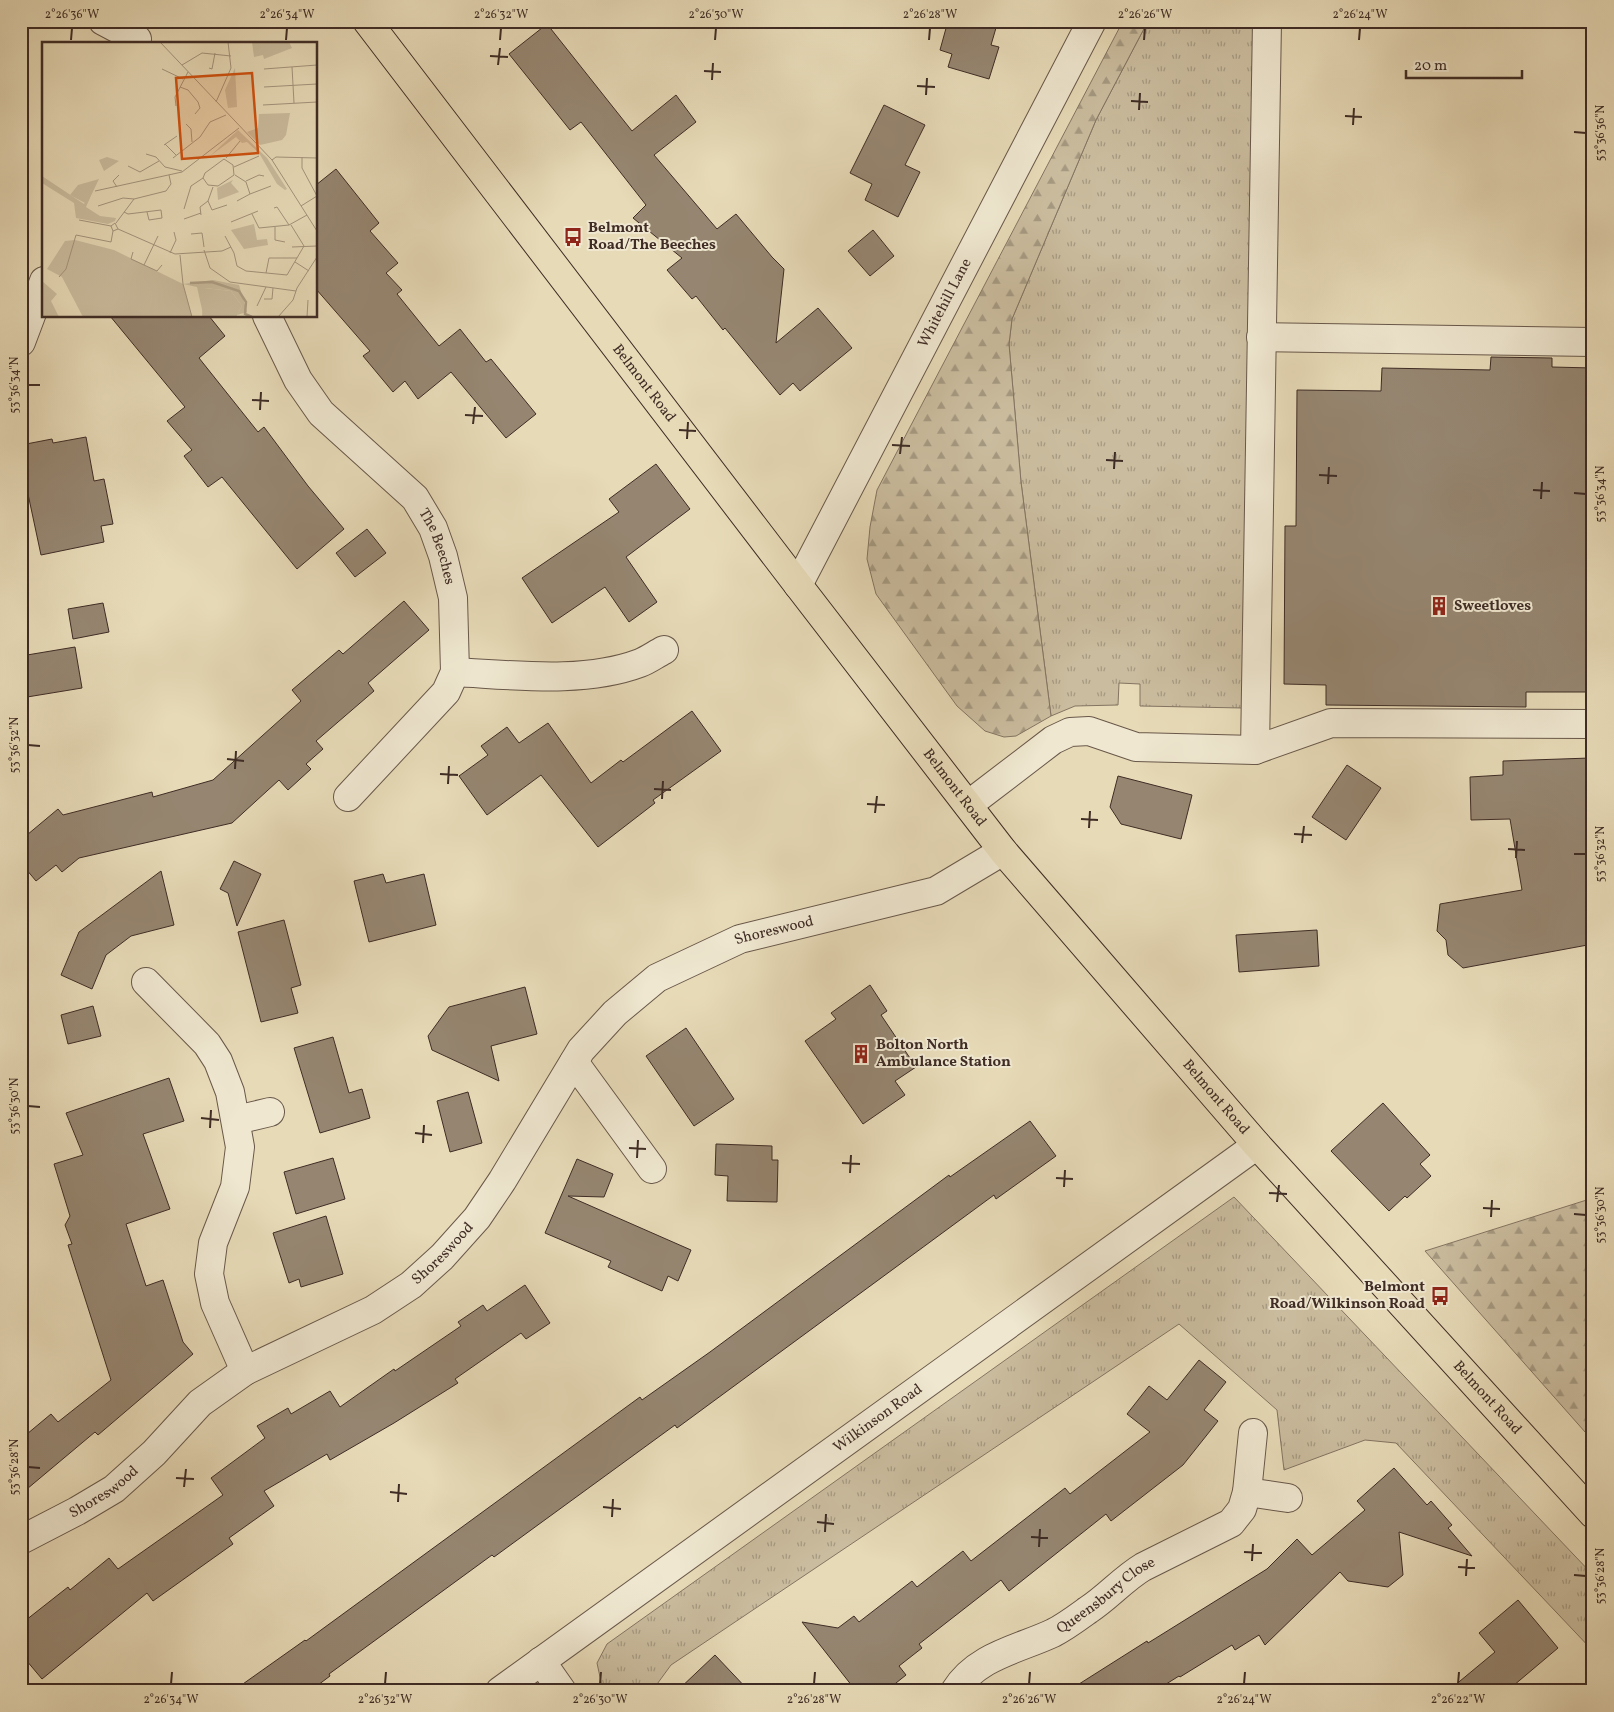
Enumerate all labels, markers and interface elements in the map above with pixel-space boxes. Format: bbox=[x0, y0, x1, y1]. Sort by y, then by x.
text: 2°26'36"W bbox=[45, 7, 99, 23]
text: 2°26'34"W bbox=[259, 7, 315, 23]
text: 2°26'32"W bbox=[474, 7, 528, 23]
text: 2°26'30"W bbox=[688, 7, 744, 23]
text: 2°26'28"W bbox=[903, 7, 957, 23]
text: 2°26'26"W bbox=[1118, 7, 1172, 23]
text: 2°26'24"W bbox=[1333, 7, 1388, 23]
inset map bbox=[42, 42, 318, 318]
scale bar bbox=[1406, 48, 1523, 80]
text: 20 m bbox=[1414, 56, 1447, 77]
text: 53°36'36"N bbox=[1593, 105, 1609, 161]
place label: Belmont Road/The Beeches bbox=[588, 218, 716, 256]
bus stop icon: Belmont Road/The Beeches bbox=[562, 226, 584, 248]
street label: Whitehill Lane bbox=[913, 255, 977, 351]
street label: Belmont Road bbox=[607, 340, 681, 427]
text: 53°36'34"N bbox=[7, 356, 23, 414]
text: 53°36'34"N bbox=[1593, 465, 1609, 523]
street label: The Beeches bbox=[413, 505, 460, 587]
building icon: Sweetloves bbox=[1428, 595, 1450, 617]
place label: Sweetloves bbox=[1454, 596, 1531, 617]
text: 53°36'32"N bbox=[7, 717, 23, 773]
street label: Belmont Road bbox=[918, 745, 991, 831]
text: 53°36'32"N bbox=[1593, 826, 1609, 882]
street label: Shoreswood bbox=[731, 911, 816, 951]
place label: Bolton North Ambulance Station bbox=[876, 1035, 1011, 1073]
building icon: Bolton North Ambulance Station bbox=[850, 1043, 872, 1065]
street label: Belmont Road bbox=[1177, 1055, 1254, 1139]
text: 53°36'30"N bbox=[7, 1077, 23, 1134]
text: 53°36'30"N bbox=[1593, 1186, 1609, 1243]
street label: Shoreswood bbox=[407, 1218, 479, 1290]
place label: Belmont Road/Wilkinson Road bbox=[1270, 1277, 1425, 1315]
bus stop icon: Belmont Road/Wilkinson Road bbox=[1429, 1285, 1451, 1307]
street label: Belmont Road bbox=[1448, 1356, 1526, 1439]
street label: Wilkinson Road bbox=[829, 1379, 927, 1458]
text: 53°36'28"N bbox=[7, 1439, 23, 1495]
street label: Shoreswood bbox=[66, 1461, 143, 1524]
text: 53°36'28"N bbox=[1593, 1548, 1609, 1604]
street label: Queensbury Close bbox=[1053, 1552, 1159, 1639]
text: 2°26'34"W bbox=[143, 1692, 199, 1708]
text: 2°26'32"W bbox=[358, 1692, 412, 1708]
text: 2°26'30"W bbox=[572, 1692, 628, 1708]
text: 2°26'28"W bbox=[787, 1692, 841, 1708]
text: 2°26'26"W bbox=[1002, 1692, 1056, 1708]
text: 2°26'24"W bbox=[1217, 1692, 1272, 1708]
text: 2°26'22"W bbox=[1431, 1692, 1485, 1708]

